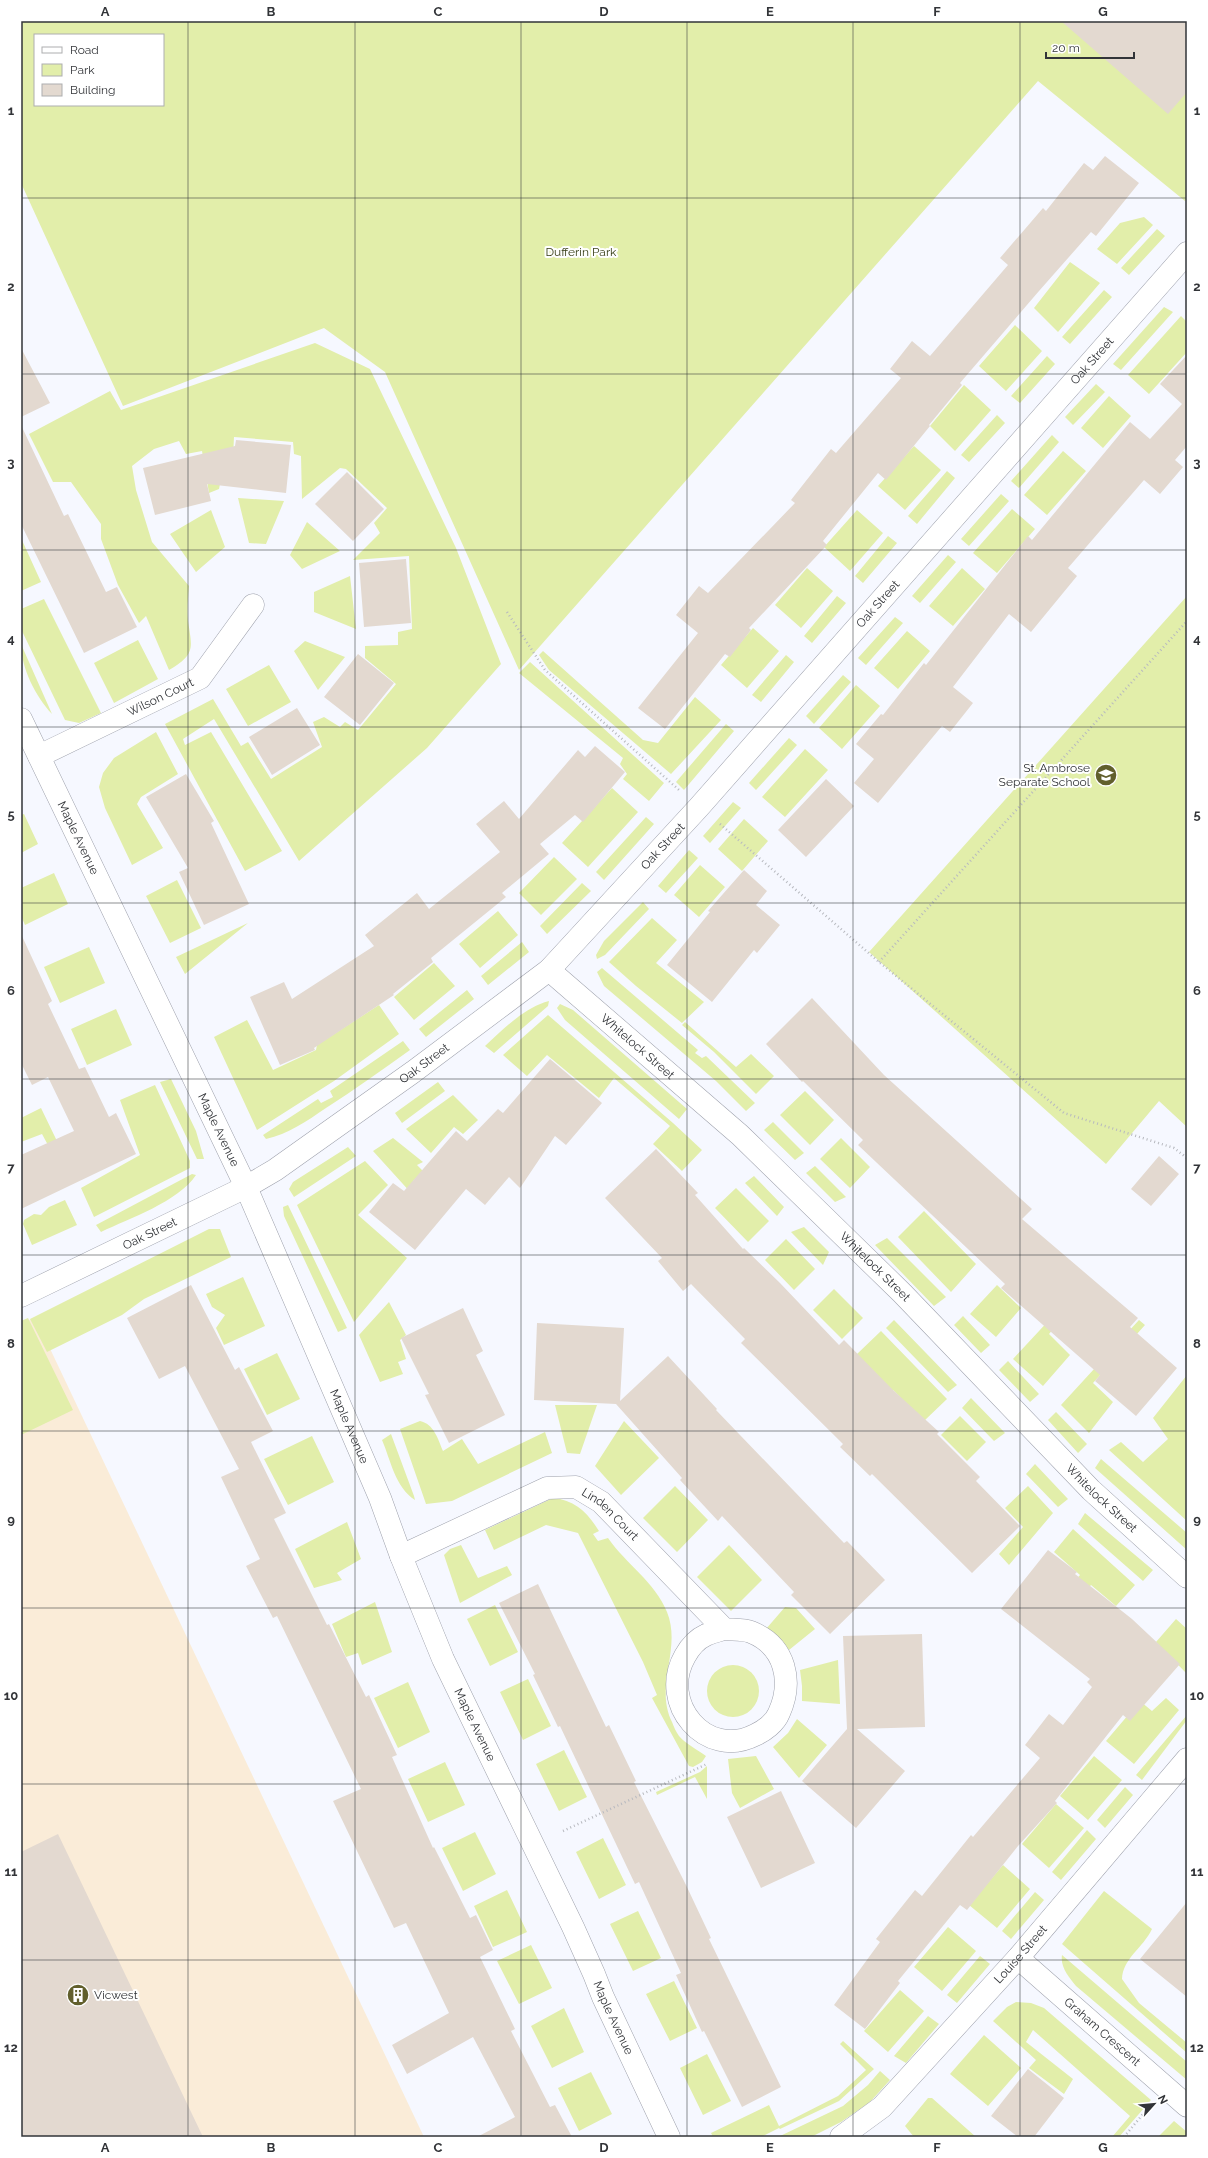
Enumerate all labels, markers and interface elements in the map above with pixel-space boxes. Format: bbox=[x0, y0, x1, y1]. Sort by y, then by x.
text: A bbox=[101, 4, 110, 19]
text: B bbox=[267, 4, 276, 19]
text: C bbox=[434, 4, 443, 19]
text: D bbox=[599, 4, 609, 19]
text: E bbox=[766, 4, 774, 19]
text: F bbox=[933, 4, 941, 19]
text: G bbox=[1098, 4, 1108, 19]
legend bbox=[34, 34, 164, 106]
scale bar bbox=[1046, 34, 1134, 60]
text: 20 m bbox=[1052, 41, 1080, 55]
text: Road bbox=[70, 43, 99, 57]
text: Park bbox=[70, 63, 95, 77]
text: Building bbox=[70, 83, 116, 97]
text: 1 bbox=[8, 103, 15, 118]
text: 1 bbox=[1194, 103, 1201, 118]
park label: Dufferin Park bbox=[546, 245, 617, 259]
text: 2 bbox=[7, 279, 15, 294]
text: 2 bbox=[1193, 279, 1201, 294]
street label: Oak Street bbox=[1068, 334, 1117, 387]
text: 3 bbox=[7, 455, 15, 470]
text: 3 bbox=[1193, 455, 1201, 470]
street label: Oak Street bbox=[853, 577, 902, 630]
text: 4 bbox=[7, 631, 15, 646]
text: 4 bbox=[1193, 631, 1201, 646]
street label: Wilson Court bbox=[125, 675, 196, 719]
place label: St. Ambrose Separate School bbox=[999, 761, 1091, 789]
school or university icon: St. Ambrose Separate School bbox=[1093, 762, 1119, 788]
street label: Maple Avenue bbox=[55, 799, 102, 877]
text: 5 bbox=[7, 807, 15, 822]
text: 5 bbox=[1193, 807, 1201, 822]
street label: Oak Street bbox=[638, 820, 688, 872]
text: 6 bbox=[7, 983, 15, 998]
text: 6 bbox=[1193, 983, 1201, 998]
street label: Whitelock Street bbox=[598, 1011, 677, 1082]
street label: Oak Street bbox=[397, 1040, 452, 1086]
street label: Maple Avenue bbox=[195, 1091, 242, 1169]
text: 7 bbox=[7, 1160, 15, 1175]
text: 7 bbox=[1193, 1160, 1201, 1175]
street label: Oak Street bbox=[120, 1215, 179, 1253]
street label: Whitelock Street bbox=[837, 1229, 913, 1304]
text: 8 bbox=[7, 1336, 15, 1351]
text: 8 bbox=[1193, 1336, 1201, 1351]
street label: Maple Avenue bbox=[327, 1387, 371, 1466]
street label: Whitelock Street bbox=[1063, 1461, 1140, 1535]
street label: Linden Court bbox=[579, 1485, 641, 1543]
text: 9 bbox=[7, 1512, 15, 1527]
text: 9 bbox=[1193, 1512, 1201, 1527]
street label: Maple Avenue bbox=[451, 1686, 499, 1764]
text: 10 bbox=[4, 1688, 18, 1703]
text: 10 bbox=[1190, 1688, 1204, 1703]
text: 11 bbox=[5, 1864, 18, 1879]
text: 11 bbox=[1191, 1864, 1204, 1879]
street label: Louise Street bbox=[991, 1922, 1050, 1986]
street label: Maple Avenue bbox=[590, 1979, 636, 2057]
building icon: Vicwest bbox=[65, 1982, 91, 2008]
place label: Vicwest bbox=[94, 1988, 138, 2002]
street label: Graham Crescent bbox=[1061, 1995, 1143, 2069]
text: 12 bbox=[4, 2040, 18, 2055]
text: 12 bbox=[1190, 2040, 1204, 2055]
north arrow bbox=[1134, 2084, 1174, 2124]
text: N bbox=[1155, 2093, 1170, 2106]
text: A bbox=[101, 2140, 110, 2155]
text: B bbox=[267, 2140, 276, 2155]
text: C bbox=[434, 2140, 443, 2155]
text: D bbox=[599, 2140, 609, 2155]
text: E bbox=[766, 2140, 774, 2155]
text: F bbox=[933, 2140, 941, 2155]
text: G bbox=[1098, 2140, 1108, 2155]

